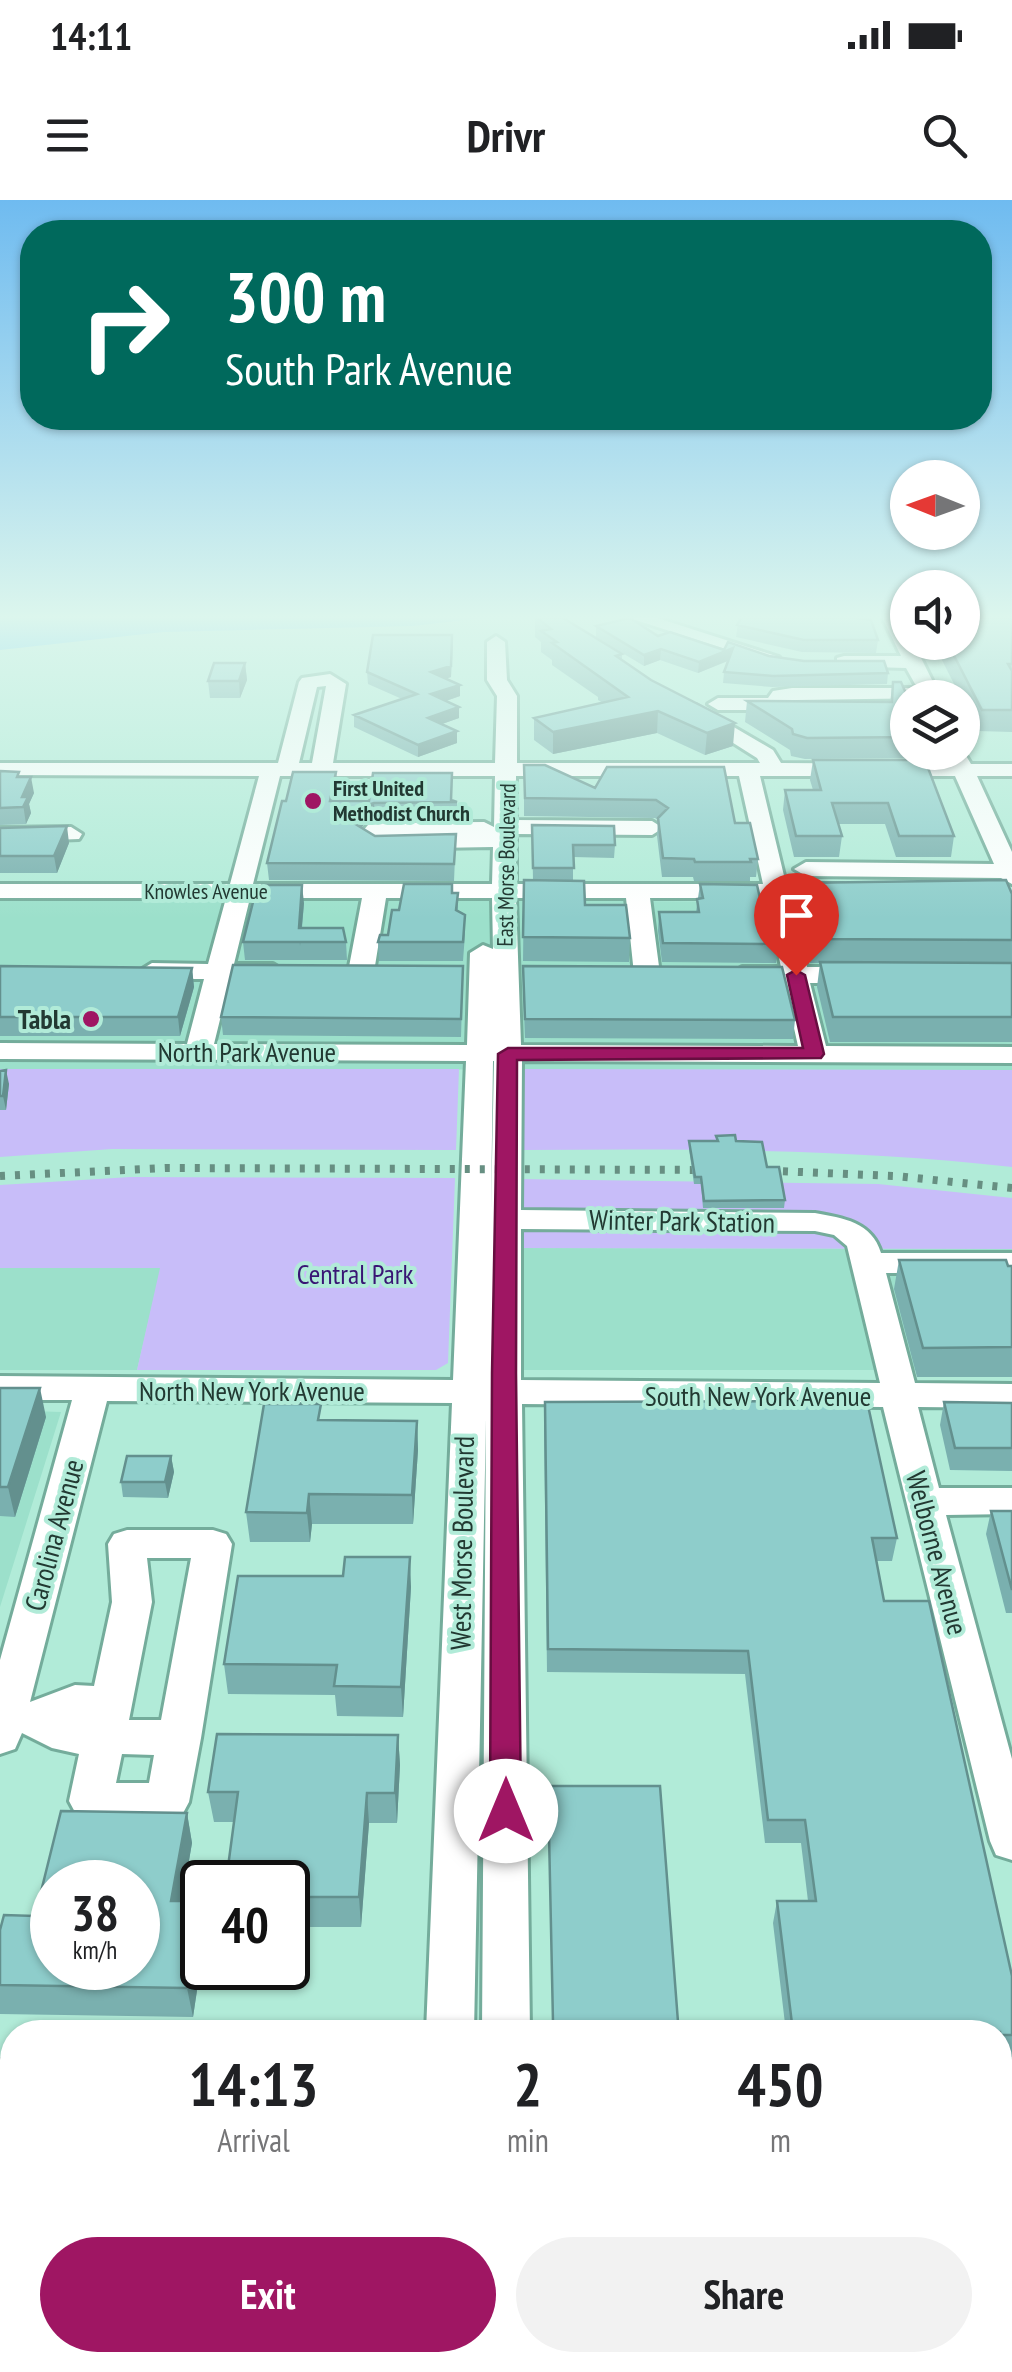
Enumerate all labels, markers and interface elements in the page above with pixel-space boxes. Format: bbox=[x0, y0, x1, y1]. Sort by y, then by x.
text: 14:11 bbox=[50, 11, 132, 60]
text: Drivr bbox=[467, 106, 545, 164]
icon: menu bbox=[40, 108, 95, 163]
icon: search bbox=[917, 108, 972, 163]
text: 300 m bbox=[225, 251, 386, 341]
icon: right bbox=[60, 260, 190, 390]
text: South Park Avenue bbox=[225, 339, 513, 397]
north arrow bbox=[890, 460, 980, 550]
map controls bbox=[890, 460, 980, 770]
button: sound bbox=[890, 570, 980, 660]
button: layers bbox=[890, 680, 980, 770]
place label: First United Methodist Church bbox=[333, 774, 470, 827]
street label: East Morse Boulevard bbox=[491, 783, 521, 947]
marker: First United Methodist Church bbox=[302, 790, 324, 812]
pin bbox=[754, 873, 839, 976]
street label: Knowles Avenue bbox=[144, 877, 268, 905]
icon: arrive bbox=[769, 888, 824, 943]
place label: Tabla bbox=[18, 1000, 71, 1037]
marker: Tabla bbox=[80, 1008, 102, 1030]
street label: North Park Avenue bbox=[158, 1033, 336, 1070]
street label: Winter Park Station bbox=[589, 1200, 775, 1241]
park label: Central Park bbox=[297, 1255, 413, 1292]
street label: North New York Avenue bbox=[139, 1372, 365, 1409]
street label: South New York Avenue bbox=[645, 1377, 871, 1414]
street label: West Morse Boulevard bbox=[441, 1436, 482, 1650]
street label: Carolina Avenue bbox=[16, 1455, 92, 1615]
street label: Welborne Avenue bbox=[898, 1467, 977, 1639]
position arrow bbox=[454, 1759, 558, 1863]
speed limit sign: 40 bbox=[180, 1860, 310, 1990]
text: 38 bbox=[71, 1880, 119, 1945]
text: km/h bbox=[73, 1934, 117, 1966]
text: 14:13 bbox=[189, 2045, 318, 2123]
text: 2 bbox=[514, 2045, 542, 2123]
text: 450 bbox=[737, 2045, 823, 2123]
text: Arrival bbox=[217, 2119, 290, 2161]
text: min bbox=[507, 2119, 549, 2161]
text: m bbox=[770, 2119, 791, 2161]
button: Exit bbox=[40, 2237, 496, 2352]
button: Share bbox=[516, 2237, 972, 2352]

